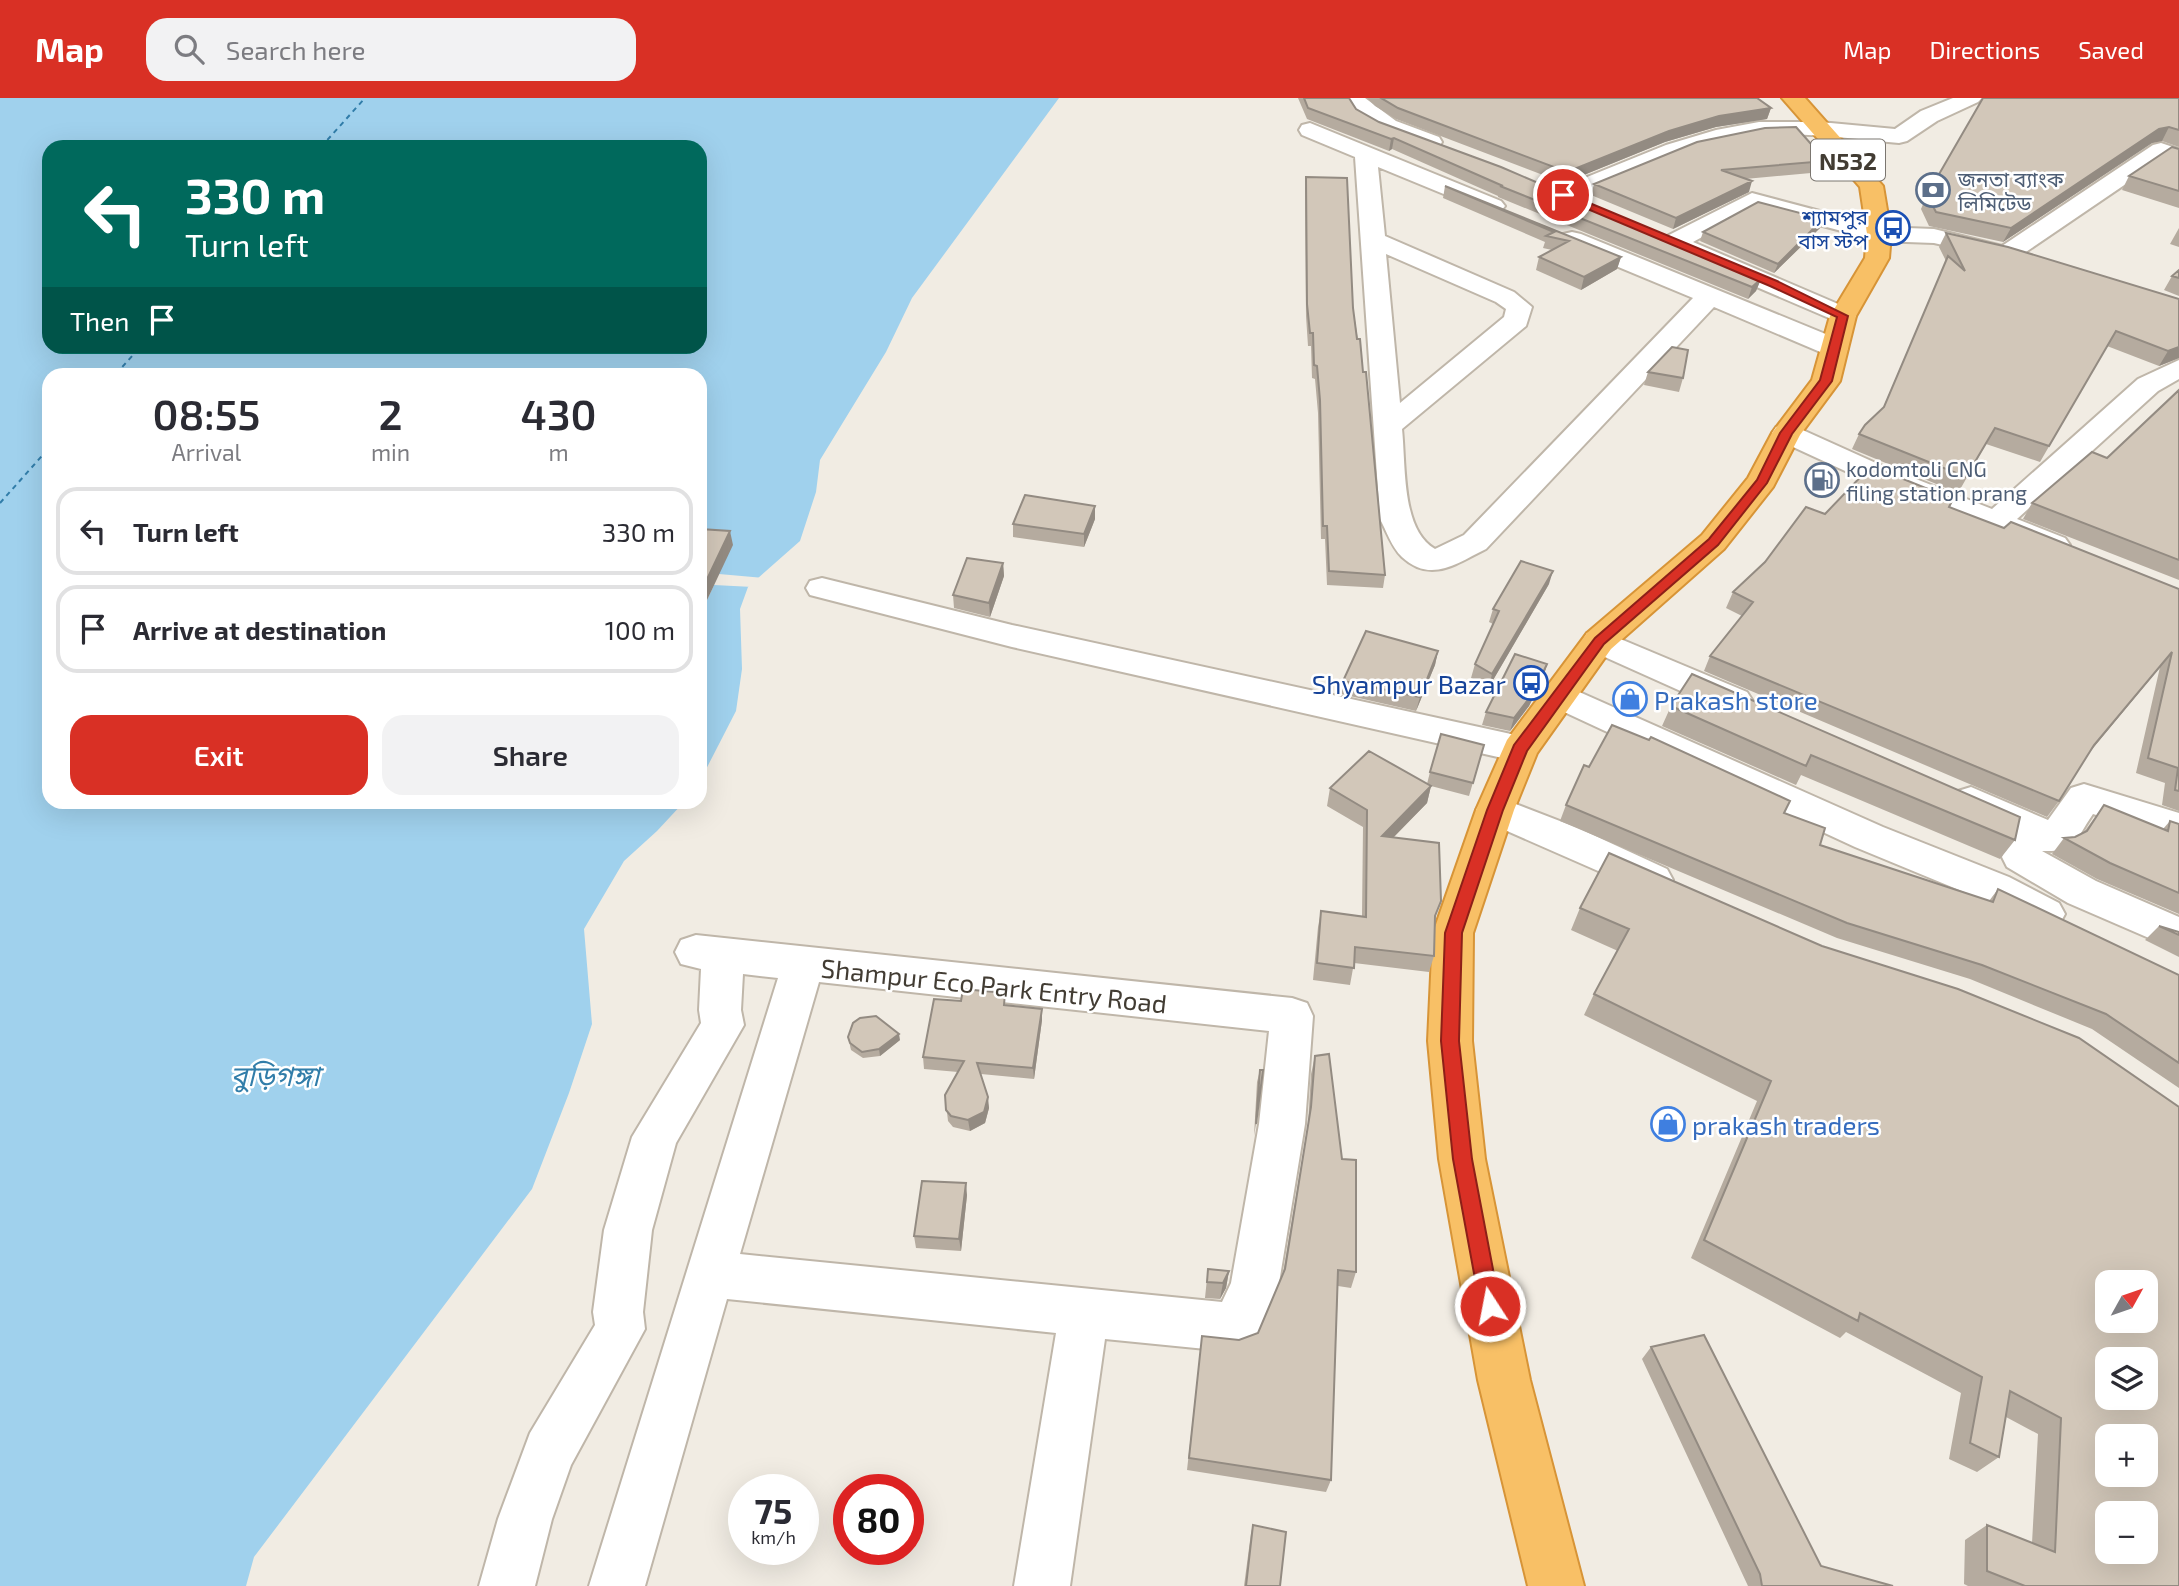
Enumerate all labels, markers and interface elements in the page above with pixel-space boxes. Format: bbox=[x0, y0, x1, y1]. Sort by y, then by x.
search box bbox=[146, 18, 636, 81]
text: Map bbox=[35, 29, 104, 69]
icon: search bbox=[170, 30, 208, 68]
text: Search here bbox=[226, 34, 365, 65]
text: Map bbox=[1843, 35, 1891, 64]
text: Directions bbox=[1929, 35, 2040, 64]
text: Saved bbox=[2078, 35, 2144, 64]
road number: N532 bbox=[1811, 140, 1885, 180]
text: 330 m bbox=[185, 165, 325, 224]
pin bbox=[1533, 165, 1593, 225]
place label: জনতা ব্যাংক লিমিটেড bbox=[1957, 166, 2065, 215]
icon: left bbox=[70, 168, 161, 259]
bank icon: জনতা ব্যাংক লিমিটেড bbox=[1914, 171, 1952, 209]
icon: arrive bbox=[1544, 176, 1582, 214]
place label: শ্যামপুর বাস স্টপ bbox=[1797, 204, 1869, 253]
bus stop icon: শ্যামপুর বাস স্টপ bbox=[1874, 209, 1912, 247]
text: Turn left bbox=[185, 225, 309, 263]
icon: arrive bbox=[143, 301, 181, 339]
text: Then bbox=[70, 305, 129, 336]
text: 08:55 bbox=[152, 388, 261, 438]
text: 2 bbox=[378, 388, 403, 438]
text: 430 bbox=[521, 388, 597, 438]
text: Arrival bbox=[171, 438, 241, 466]
text: min bbox=[371, 438, 410, 466]
text: m bbox=[548, 438, 569, 466]
place label: kodomtoli CNG filing station prang bbox=[1846, 456, 2027, 505]
fuel station icon: kodomtoli CNG filing station prang bbox=[1803, 461, 1841, 499]
icon: left bbox=[74, 512, 112, 550]
text: Turn left bbox=[133, 516, 239, 547]
text: 330 m bbox=[602, 516, 675, 547]
icon: arrive bbox=[74, 610, 112, 648]
text: Arrive at destination bbox=[133, 614, 386, 645]
text: 100 m bbox=[605, 614, 675, 645]
bus stop icon: Shyampur Bazar bbox=[1512, 664, 1550, 702]
place label: Shyampur Bazar bbox=[1312, 668, 1506, 699]
shop icon: Prakash store bbox=[1611, 680, 1649, 718]
place label: Prakash store bbox=[1654, 684, 1818, 715]
button: Exit bbox=[70, 715, 368, 795]
button: Share bbox=[382, 715, 679, 795]
street label: Shampur Eco Park Entry Road bbox=[820, 951, 1168, 1019]
water label: বুড়িগঙ্গা bbox=[231, 1058, 325, 1093]
shop icon: prakash traders bbox=[1649, 1105, 1687, 1143]
place label: prakash traders bbox=[1692, 1109, 1880, 1140]
position arrow bbox=[1453, 1269, 1527, 1343]
north arrow bbox=[2095, 1270, 2158, 1334]
map controls bbox=[2095, 1270, 2158, 1564]
button: layers bbox=[2095, 1347, 2158, 1410]
button: + bbox=[2095, 1424, 2158, 1487]
speed limit sign: 80 bbox=[833, 1474, 924, 1565]
text: 75 bbox=[755, 1489, 792, 1531]
button: − bbox=[2095, 1501, 2158, 1564]
text: km/h bbox=[751, 1526, 796, 1548]

